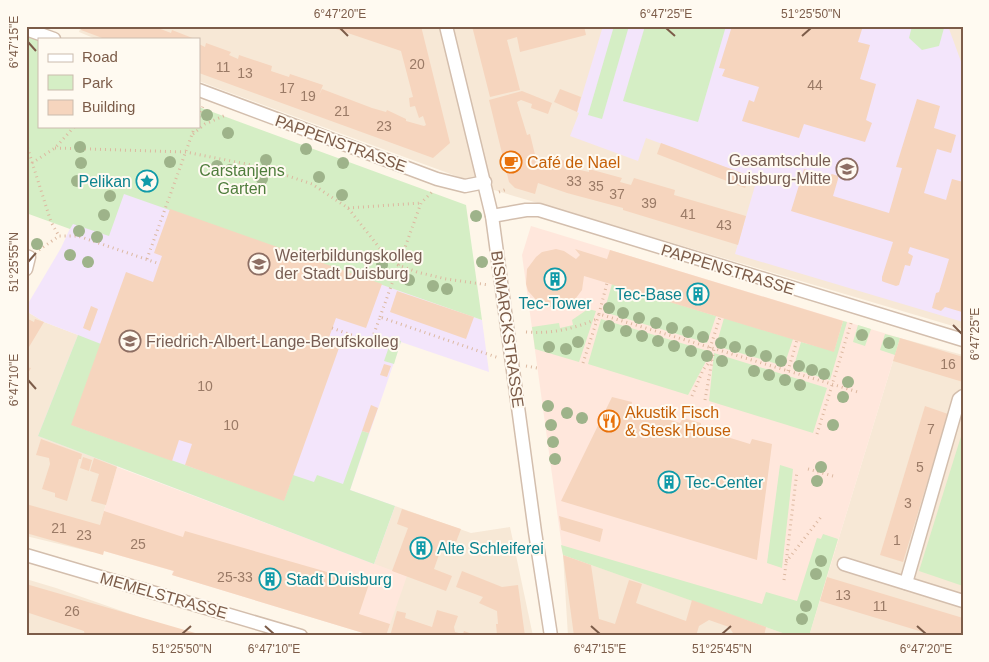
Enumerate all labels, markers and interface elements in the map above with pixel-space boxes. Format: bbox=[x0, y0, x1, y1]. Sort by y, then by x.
text: 6°47'20"E bbox=[314, 7, 366, 21]
text: 6°47'25"E bbox=[640, 7, 692, 21]
text: 51°25'50"N bbox=[781, 7, 841, 21]
text: 6°47'15"E bbox=[7, 16, 21, 68]
legend bbox=[38, 38, 200, 128]
text: Road bbox=[82, 48, 118, 65]
house number: 20 bbox=[409, 56, 425, 72]
house number: 11 bbox=[216, 59, 230, 75]
house number: 13 bbox=[237, 65, 253, 81]
text: Park bbox=[82, 74, 113, 91]
house number: 44 bbox=[807, 77, 823, 93]
house number: 17 bbox=[279, 80, 295, 96]
house number: 19 bbox=[300, 88, 316, 104]
text: Building bbox=[82, 98, 135, 115]
house number: 21 bbox=[334, 103, 350, 119]
street label: PAPPENSTRASSE bbox=[273, 112, 409, 175]
house number: 23 bbox=[376, 118, 392, 134]
cafe icon: Café de Nael bbox=[499, 150, 523, 174]
place label: Gesamtschule Duisburg-Mitte bbox=[727, 152, 831, 187]
place label: Café de Nael bbox=[527, 154, 620, 171]
school or university icon: Gesamtschule Duisburg-Mitte bbox=[835, 157, 859, 181]
park label: Carstanjens Garten bbox=[199, 162, 285, 197]
place icon: Pelikan bbox=[135, 169, 159, 193]
place label: Pelikan bbox=[79, 173, 131, 190]
house number: 33 bbox=[566, 173, 582, 189]
house number: 35 bbox=[588, 178, 604, 194]
house number: 37 bbox=[609, 186, 625, 202]
house number: 39 bbox=[641, 195, 657, 211]
house number: 41 bbox=[680, 206, 696, 222]
house number: 43 bbox=[716, 217, 732, 233]
text: 51°25'55"N bbox=[7, 232, 21, 292]
street label: PAPPENSTRASSE bbox=[659, 241, 797, 298]
place label: Weiterbildungskolleg der Stadt Duisburg bbox=[275, 247, 422, 282]
street label: BISMARCKSTRASSE bbox=[488, 250, 527, 409]
school or university icon: Weiterbildungskolleg der Stadt Duisburg bbox=[247, 252, 271, 276]
building icon: Tec-Tower bbox=[543, 267, 567, 291]
building icon: Tec-Base bbox=[686, 282, 710, 306]
place label: Tec-Base bbox=[615, 286, 682, 303]
place label: Tec-Tower bbox=[519, 295, 592, 312]
text: 6°47'25"E bbox=[968, 308, 982, 360]
school or university icon: Friedrich-Albert-Lange-Berufskolleg bbox=[118, 329, 142, 353]
place label: Friedrich-Albert-Lange-Berufskolleg bbox=[146, 333, 399, 350]
text: 6°47'10"E bbox=[7, 354, 21, 406]
house number: 16 bbox=[940, 356, 956, 372]
house number: 10 bbox=[197, 378, 213, 394]
place label: Akustik Fisch & Stesk House bbox=[625, 404, 731, 439]
restaurant icon: Akustik Fisch & Stesk House bbox=[597, 409, 621, 433]
house number: 10 bbox=[223, 417, 239, 433]
house number: 7 bbox=[927, 421, 935, 437]
house number: 5 bbox=[916, 459, 924, 475]
building icon: Tec-Center bbox=[657, 470, 681, 494]
place label: Tec-Center bbox=[685, 474, 764, 491]
house number: 3 bbox=[904, 495, 912, 511]
house number: 21 bbox=[51, 520, 67, 536]
house number: 23 bbox=[76, 527, 92, 543]
house number: 1 bbox=[893, 532, 901, 548]
house number: 25 bbox=[130, 536, 146, 552]
building icon: Alte Schleiferei bbox=[409, 536, 433, 560]
place label: Alte Schleiferei bbox=[437, 540, 544, 557]
building icon: Stadt Duisburg bbox=[258, 567, 282, 591]
street label: MEMELSTRASSE bbox=[98, 569, 229, 622]
house number: 25-33 bbox=[217, 569, 253, 585]
place label: Stadt Duisburg bbox=[286, 571, 392, 588]
house number: 13 bbox=[835, 587, 851, 603]
house number: 11 bbox=[873, 598, 887, 614]
house number: 26 bbox=[64, 603, 80, 619]
text: 51°25'50"N bbox=[152, 642, 212, 656]
text: 6°47'10"E bbox=[248, 642, 300, 656]
text: 6°47'15"E bbox=[574, 642, 626, 656]
text: 51°25'45"N bbox=[692, 642, 752, 656]
text: 6°47'20"E bbox=[900, 642, 952, 656]

